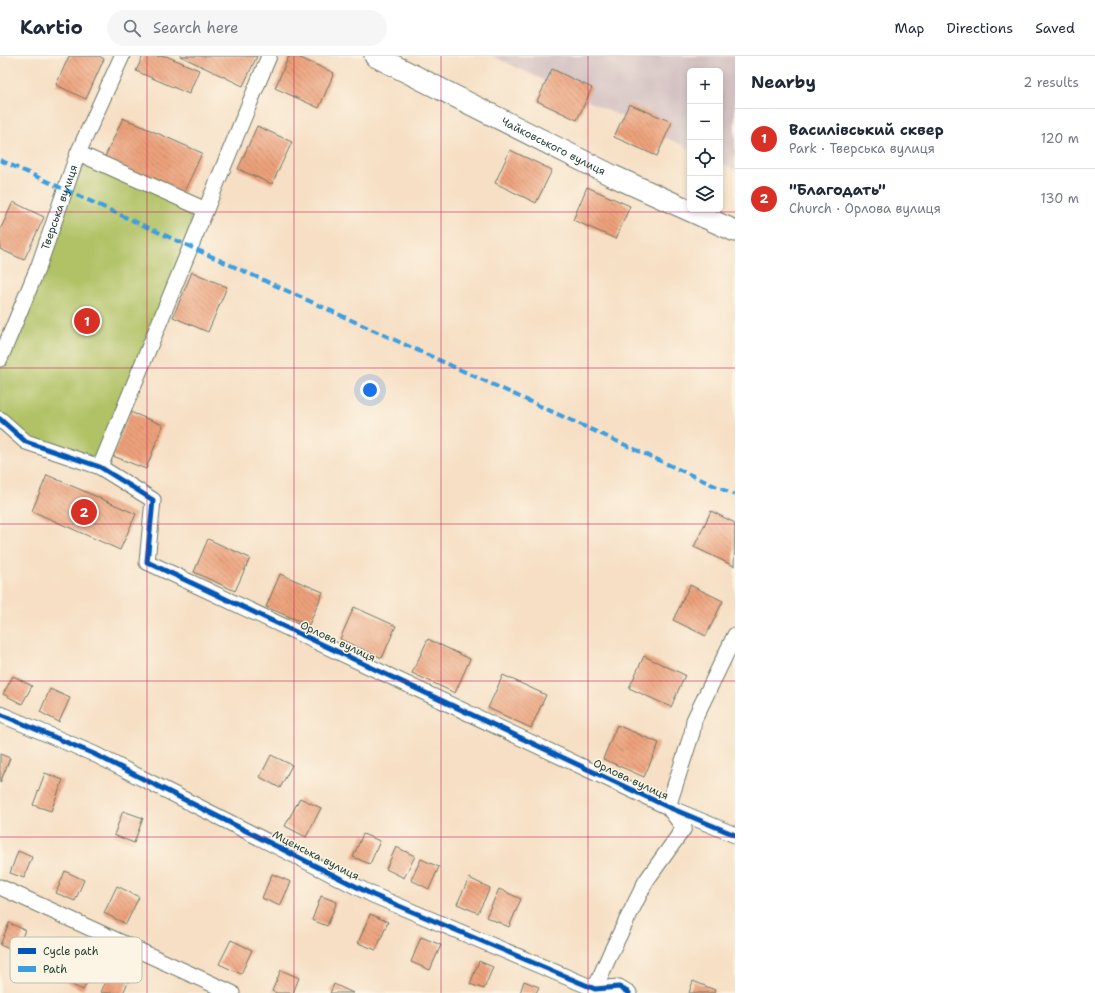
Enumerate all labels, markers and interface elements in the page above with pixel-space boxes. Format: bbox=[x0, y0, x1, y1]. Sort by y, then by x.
search box bbox=[107, 10, 387, 46]
text: Kartio bbox=[20, 15, 83, 40]
icon: search bbox=[121, 17, 143, 39]
text: Search here bbox=[153, 18, 239, 38]
text: Map bbox=[895, 19, 925, 37]
text: Directions bbox=[947, 19, 1013, 37]
text: Saved bbox=[1035, 19, 1075, 37]
map controls bbox=[687, 68, 723, 212]
button: + bbox=[687, 68, 723, 104]
text: Nearby bbox=[751, 71, 816, 93]
text: 2 results bbox=[1023, 74, 1079, 91]
button: − bbox=[687, 104, 723, 140]
street label: Чайковського вулиця bbox=[499, 114, 608, 179]
text: Василівський сквер bbox=[789, 120, 944, 140]
text: 1 bbox=[761, 130, 767, 147]
text: 120 m bbox=[1041, 130, 1079, 147]
button: locate bbox=[687, 140, 723, 176]
text: Park · Тверська вулиця bbox=[789, 140, 935, 157]
street label: Тверська вулиця bbox=[38, 163, 81, 252]
button: layers bbox=[687, 176, 723, 212]
text: "Благодать" bbox=[789, 180, 886, 200]
text: 2 bbox=[759, 190, 769, 207]
text: 130 m bbox=[1041, 190, 1079, 207]
text: Church · Орлова вулиця bbox=[789, 200, 941, 217]
pin: 1 bbox=[74, 306, 100, 336]
your location bbox=[360, 380, 380, 400]
pin: 2 bbox=[71, 497, 97, 527]
street label: Орлова вулиця bbox=[298, 617, 378, 665]
street label: Орлова вулиця bbox=[591, 755, 671, 803]
street label: Мценська вулиця bbox=[270, 827, 362, 884]
legend bbox=[10, 937, 142, 983]
text: Cycle path bbox=[43, 944, 99, 959]
text: Path bbox=[43, 962, 67, 977]

